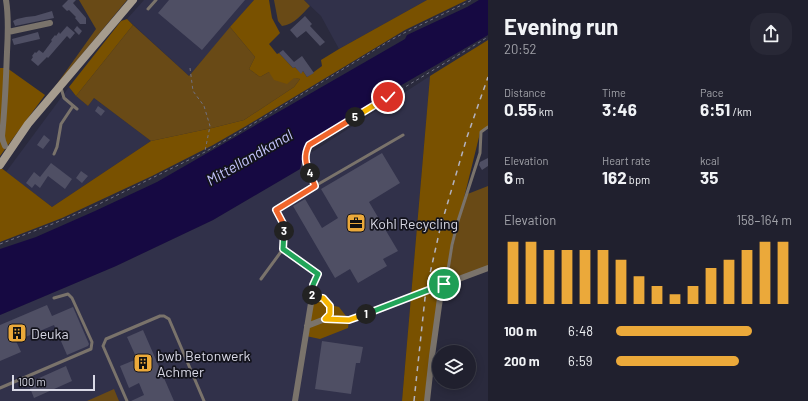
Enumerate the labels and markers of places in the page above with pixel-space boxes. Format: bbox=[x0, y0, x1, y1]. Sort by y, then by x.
pin bbox=[371, 80, 405, 114]
pin: 5 bbox=[345, 107, 365, 127]
pin: 4 bbox=[300, 163, 320, 183]
office icon: Kohl Recycling bbox=[345, 212, 367, 234]
place label: Kohl Recycling bbox=[370, 215, 458, 232]
pin: 3 bbox=[274, 221, 294, 241]
pin bbox=[427, 267, 461, 301]
pin: 2 bbox=[302, 285, 322, 305]
pin: 1 bbox=[356, 304, 376, 324]
building icon: Deuka bbox=[6, 322, 28, 344]
place label: Deuka bbox=[31, 325, 69, 342]
place label: bwb Betonwerk Achmer bbox=[157, 347, 251, 380]
building icon: bwb Betonwerk Achmer bbox=[132, 352, 154, 374]

